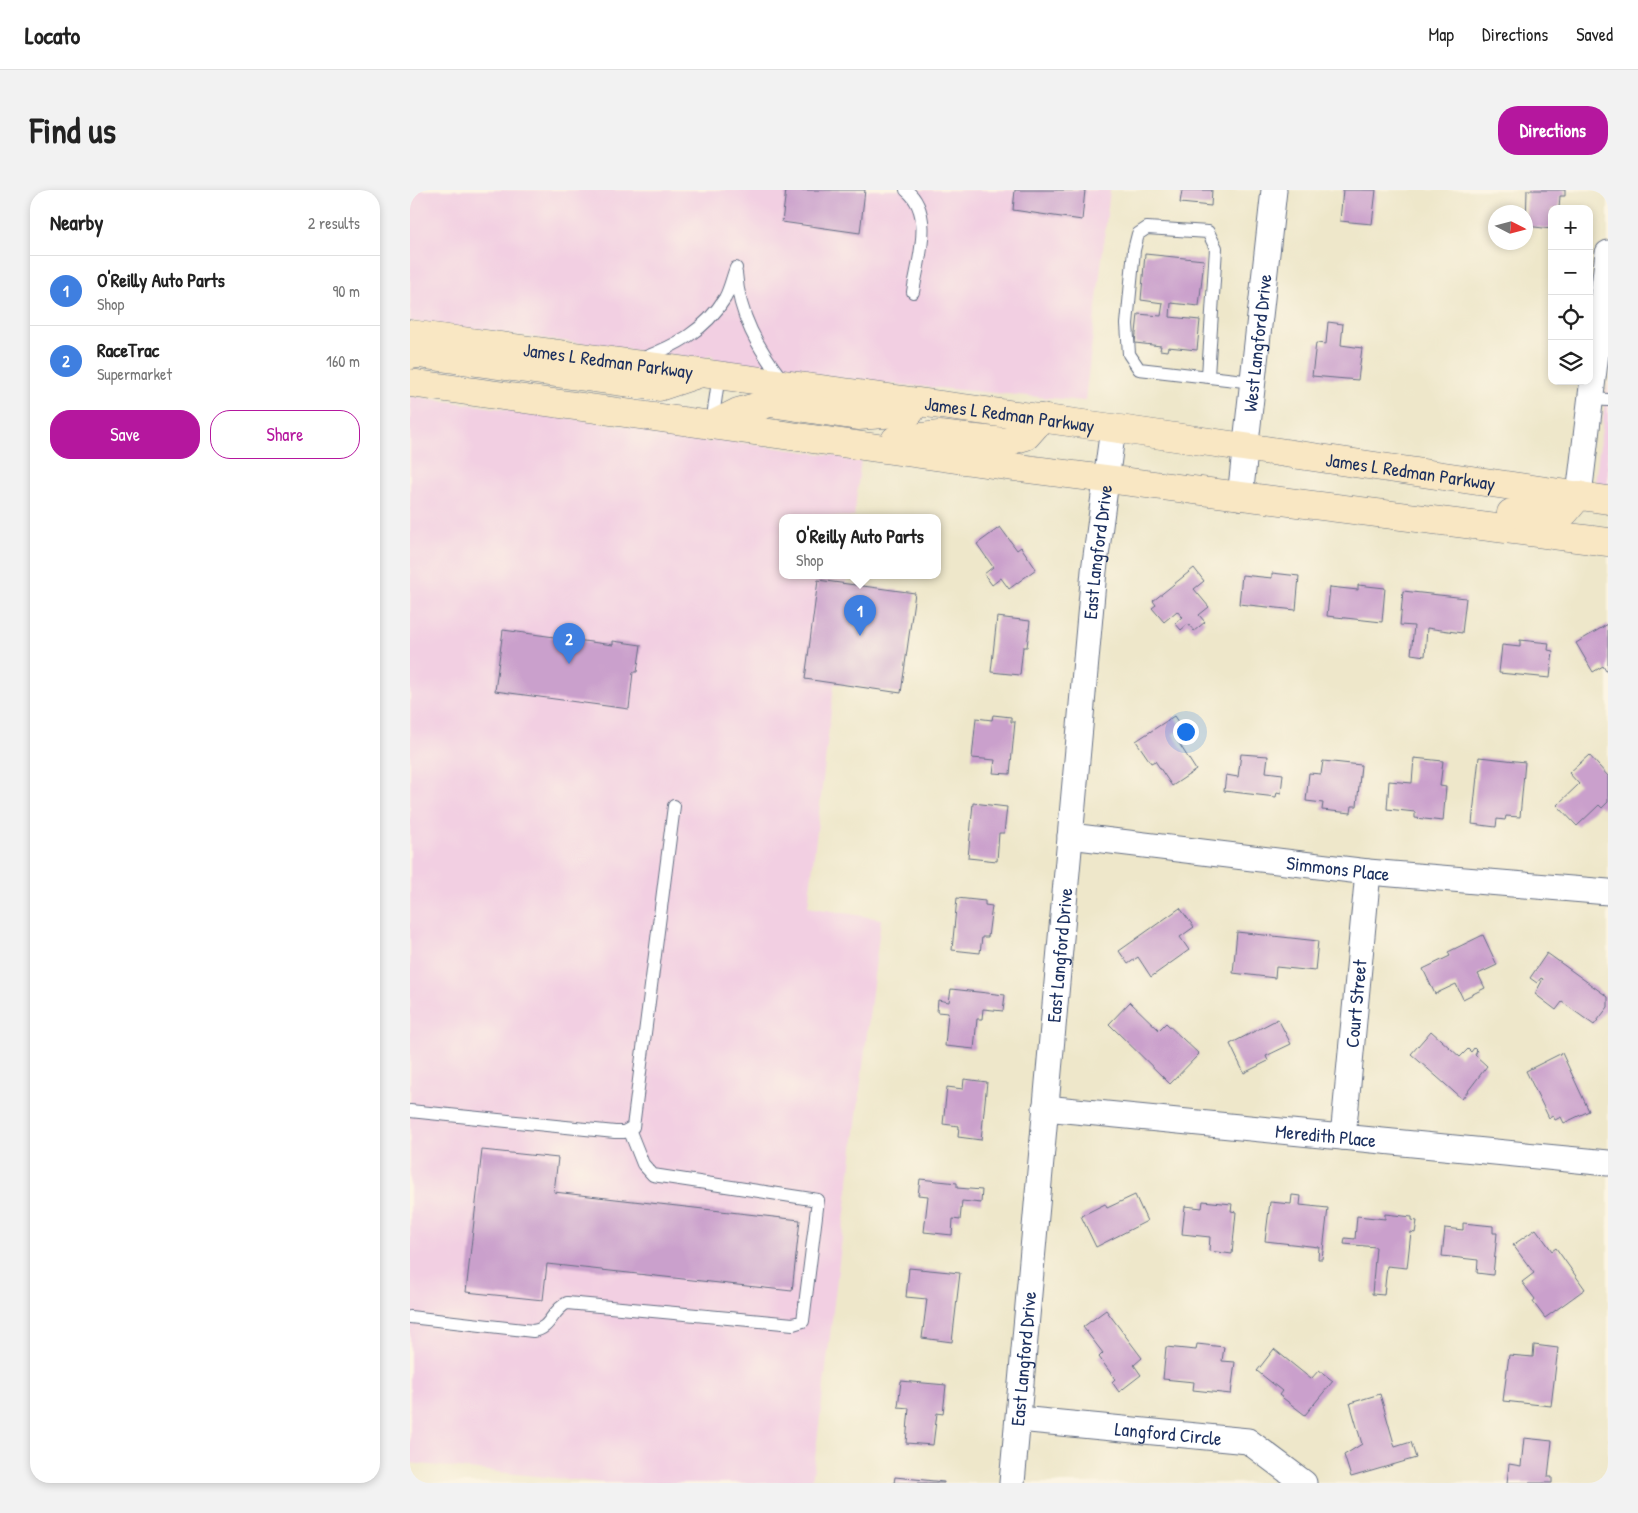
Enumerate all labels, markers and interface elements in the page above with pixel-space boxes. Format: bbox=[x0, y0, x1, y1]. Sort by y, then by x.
text: Locato bbox=[25, 19, 80, 51]
text: Map bbox=[1429, 22, 1454, 47]
text: Directions bbox=[1482, 22, 1548, 47]
text: Saved bbox=[1576, 22, 1613, 47]
button: Directions bbox=[1498, 106, 1608, 155]
text: Find us bbox=[30, 107, 116, 154]
north arrow bbox=[1488, 205, 1533, 250]
map controls bbox=[1548, 205, 1593, 385]
button: + bbox=[1548, 205, 1593, 250]
text: Nearby bbox=[50, 208, 103, 237]
text: 2 results bbox=[308, 212, 360, 234]
button: − bbox=[1548, 250, 1593, 295]
text: O'Reilly Auto Parts bbox=[97, 267, 225, 293]
street label: West Langford Drive bbox=[1237, 272, 1278, 413]
text: 1 bbox=[63, 280, 69, 302]
text: 90 m bbox=[332, 280, 360, 302]
text: Shop bbox=[97, 293, 124, 315]
button: locate bbox=[1548, 295, 1593, 340]
street label: James L Redman Parkway bbox=[522, 336, 695, 385]
text: RaceTrac bbox=[97, 337, 159, 363]
button: layers bbox=[1548, 340, 1593, 385]
text: 2 bbox=[62, 350, 70, 372]
text: 160 m bbox=[326, 350, 360, 372]
text: Supermarket bbox=[97, 363, 172, 385]
street label: James L Redman Parkway bbox=[923, 390, 1096, 438]
button: Save bbox=[50, 410, 200, 459]
button: Share bbox=[210, 410, 360, 459]
street label: James L Redman Parkway bbox=[1324, 446, 1497, 496]
street label: East Langford Drive bbox=[1077, 483, 1118, 620]
popup bbox=[779, 514, 941, 579]
text: O'Reilly Auto Parts bbox=[796, 523, 924, 549]
text: Shop bbox=[796, 549, 823, 571]
pin: 1 bbox=[844, 595, 876, 636]
pin: 2 bbox=[553, 623, 585, 664]
your location bbox=[1173, 719, 1199, 745]
street label: Simmons Place bbox=[1285, 849, 1391, 887]
street label: East Langford Drive bbox=[1040, 886, 1078, 1024]
street label: Court Street bbox=[1338, 958, 1373, 1049]
street label: Meredith Place bbox=[1274, 1118, 1378, 1153]
street label: East Langford Drive bbox=[1004, 1290, 1042, 1427]
street label: Langford Circle bbox=[1114, 1415, 1223, 1451]

